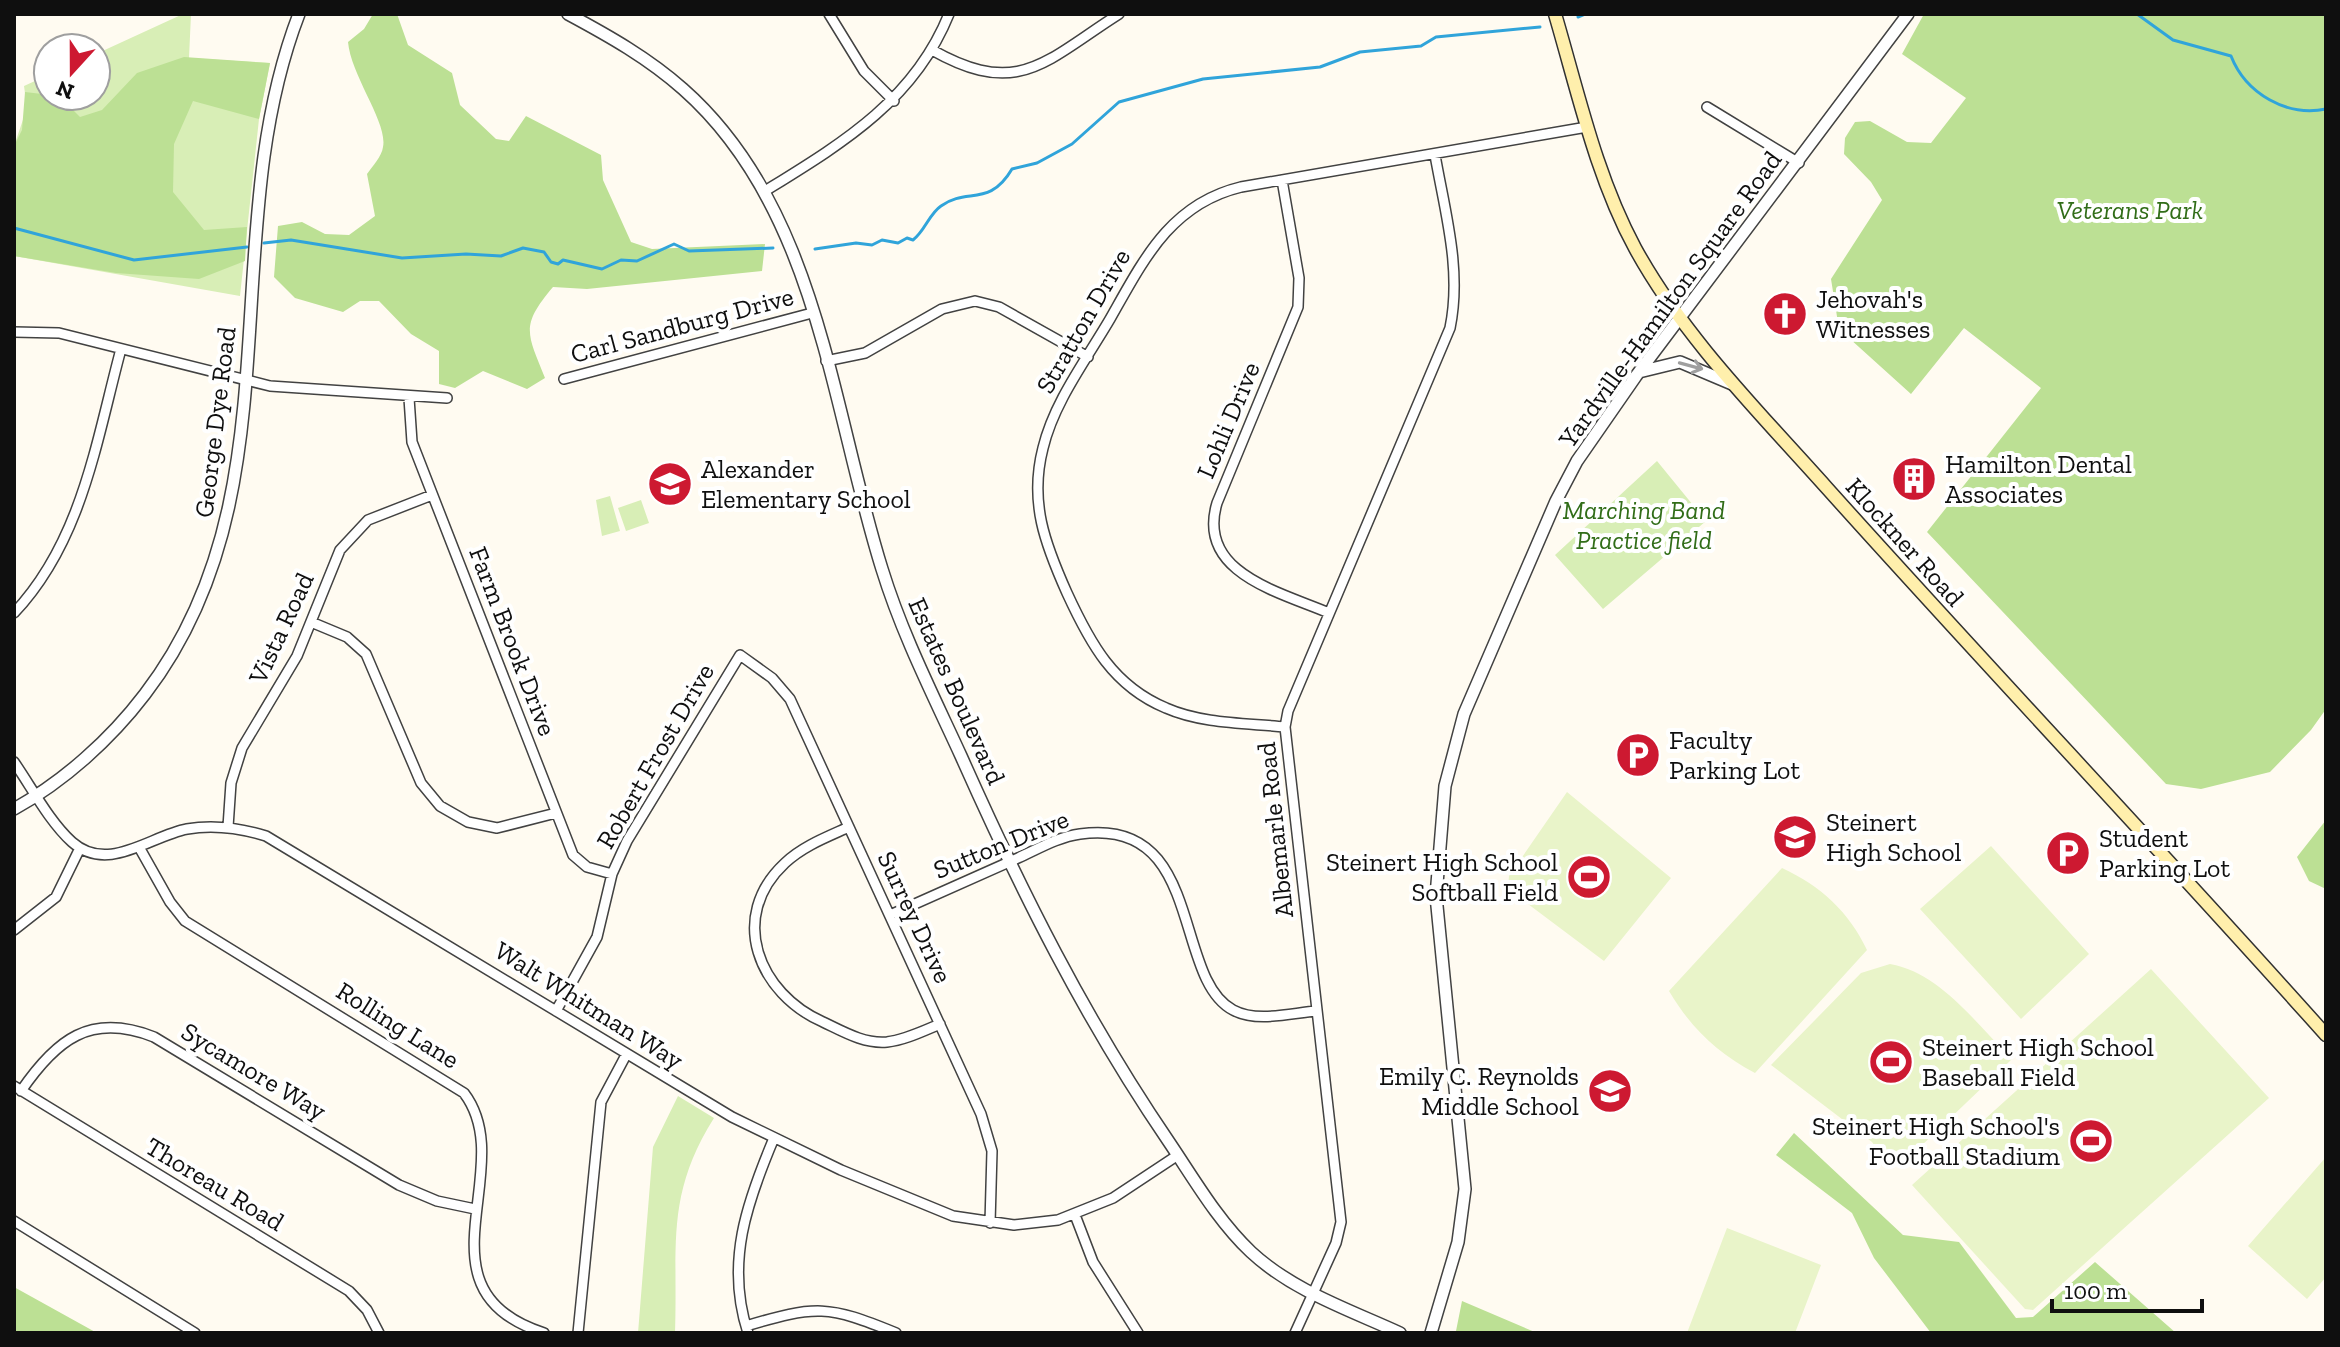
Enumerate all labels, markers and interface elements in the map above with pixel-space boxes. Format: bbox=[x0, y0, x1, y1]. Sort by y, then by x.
north arrow bbox=[32, 32, 112, 112]
text: N bbox=[52, 75, 78, 106]
street label: Yardville-Hamilton Square Road bbox=[1551, 144, 1788, 454]
park label: Veterans Park bbox=[2057, 194, 2203, 226]
street label: Stratton Drive bbox=[1029, 243, 1137, 399]
street label: Carl Sandburg Drive bbox=[567, 280, 797, 370]
place label: Jehovah's Witnesses bbox=[1816, 283, 1930, 345]
church icon: Jehovah's Witnesses bbox=[1761, 290, 1809, 338]
street label: George Dye Road bbox=[187, 325, 243, 519]
street label: Lohli Drive bbox=[1189, 357, 1267, 483]
one-way arrow bbox=[1677, 359, 1703, 374]
place label: Hamilton Dental Associates bbox=[1945, 448, 2132, 510]
place label: Alexander Elementary School bbox=[701, 453, 911, 515]
building icon: Hamilton Dental Associates bbox=[1890, 455, 1938, 503]
school or university icon: Alexander Elementary School bbox=[646, 460, 694, 508]
street label: Klockner Road bbox=[1839, 471, 1971, 613]
park label: Marching Band Practice field bbox=[1563, 494, 1725, 556]
street label: Farm Brook Drive bbox=[462, 542, 564, 740]
street label: Vista Road bbox=[241, 567, 321, 690]
street label: Estates Boulevard bbox=[901, 593, 1013, 789]
street label: Robert Frost Drive bbox=[589, 658, 721, 854]
place label: Faculty Parking Lot bbox=[1669, 724, 1800, 786]
parking icon: Faculty Parking Lot bbox=[1614, 731, 1662, 779]
street label: Albemarle Road bbox=[1250, 741, 1300, 919]
street label: Sutton Drive bbox=[929, 802, 1073, 886]
place label: Steinert High School bbox=[1826, 806, 1961, 868]
school or university icon: Steinert High School bbox=[1771, 813, 1819, 861]
place label: Student Parking Lot bbox=[2099, 822, 2230, 884]
parking icon: Student Parking Lot bbox=[2044, 829, 2092, 877]
street label: Surrey Drive bbox=[871, 846, 959, 988]
place label: Steinert High School Softball Field bbox=[1326, 846, 1558, 908]
sports icon: Steinert High School Softball Field bbox=[1565, 853, 1613, 901]
street label: Walt Whitman Way bbox=[489, 934, 690, 1076]
street label: Rolling Lane bbox=[331, 975, 465, 1075]
street label: Sycamore Way bbox=[176, 1015, 333, 1127]
place label: Steinert High School Baseball Field bbox=[1922, 1031, 2154, 1093]
sports icon: Steinert High School Baseball Field bbox=[1867, 1038, 1915, 1086]
place label: Emily C. Reynolds Middle School bbox=[1379, 1060, 1579, 1122]
school or university icon: Emily C. Reynolds Middle School bbox=[1586, 1067, 1634, 1115]
place label: Steinert High School's Football Stadium bbox=[1812, 1110, 2061, 1172]
sports icon: Steinert High School's Football Stadium bbox=[2067, 1117, 2115, 1165]
street label: Thoreau Road bbox=[140, 1130, 290, 1238]
scale bar bbox=[2052, 1263, 2202, 1313]
text: 100 m bbox=[2064, 1276, 2127, 1305]

